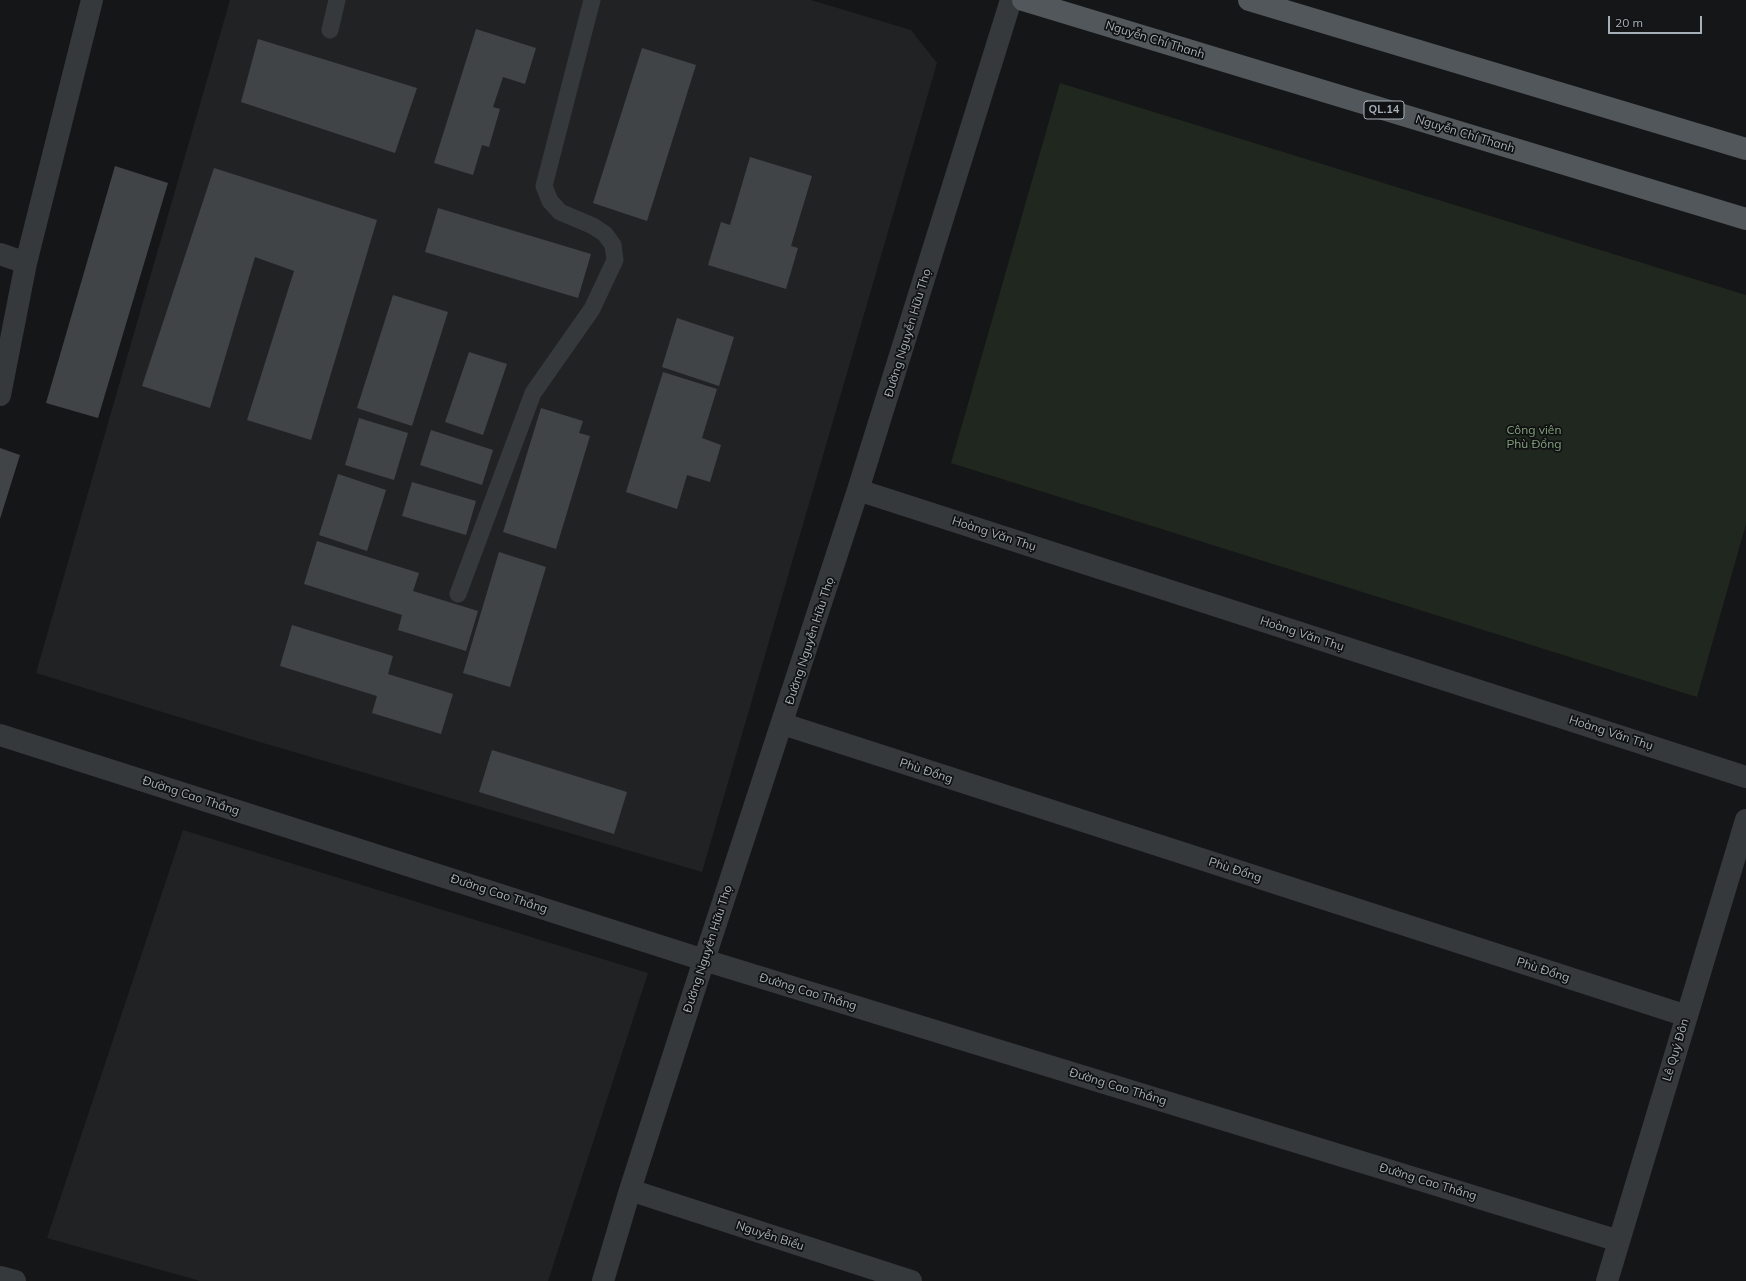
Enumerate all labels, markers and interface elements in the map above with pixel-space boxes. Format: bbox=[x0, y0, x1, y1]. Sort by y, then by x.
scale bar bbox=[1610, 8, 1704, 34]
text: 20 m bbox=[1615, 15, 1643, 30]
street label: Nguyễn Chí Thanh bbox=[1104, 18, 1206, 62]
road number: QL.14 bbox=[1364, 101, 1404, 119]
street label: Nguyễn Chí Thanh bbox=[1414, 112, 1516, 156]
street label: Đường Nguyễn Hữu Thọ bbox=[882, 267, 934, 399]
park label: Công viên Phù Đổng bbox=[1507, 423, 1561, 451]
street label: Hoàng Văn Thụ bbox=[950, 514, 1038, 554]
street label: Đường Nguyễn Hữu Thọ bbox=[783, 575, 837, 707]
street label: Hoàng Văn Thụ bbox=[1258, 614, 1346, 654]
street label: Hoàng Văn Thụ bbox=[1567, 713, 1655, 753]
street label: Phù Đổng bbox=[898, 756, 954, 786]
street label: Đường Cao Thắng bbox=[141, 774, 241, 818]
street label: Phù Đổng bbox=[1207, 855, 1263, 885]
street label: Đường Cao Thắng bbox=[449, 872, 549, 916]
street label: Đường Nguyễn Hữu Thọ bbox=[681, 883, 735, 1015]
street label: Phù Đổng bbox=[1515, 955, 1571, 985]
street label: Đường Cao Thắng bbox=[758, 970, 858, 1014]
street label: Lê Quý Đôn bbox=[1660, 1017, 1692, 1083]
street label: Đường Cao Thắng bbox=[1068, 1065, 1168, 1109]
street label: Đường Cao Thắng bbox=[1378, 1160, 1478, 1204]
street label: Nguyễn Biểu bbox=[734, 1218, 806, 1254]

